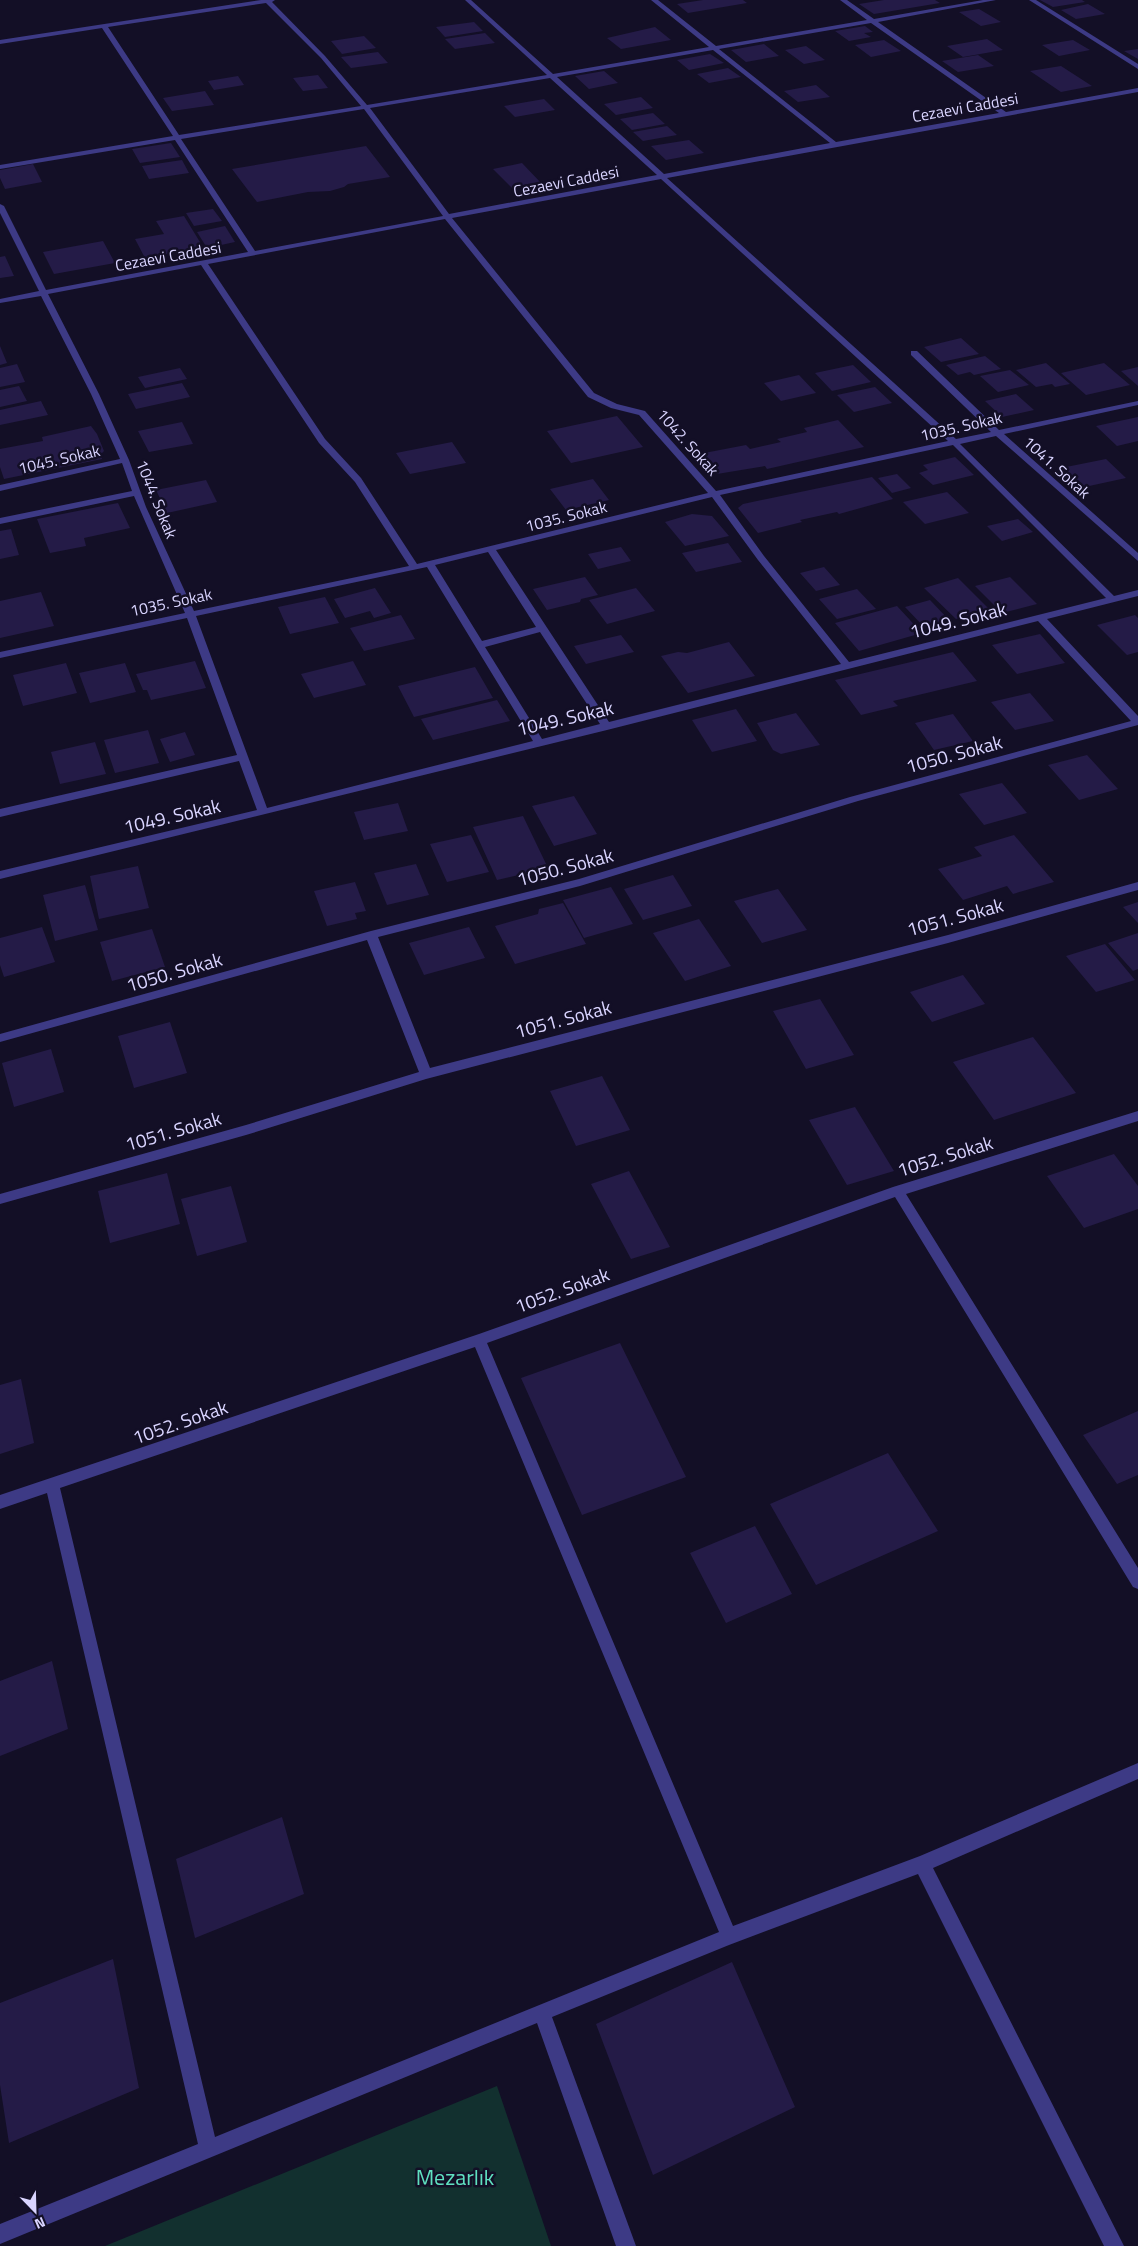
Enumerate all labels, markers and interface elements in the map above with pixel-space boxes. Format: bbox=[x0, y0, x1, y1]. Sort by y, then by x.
street label: Cezaevi Caddesi bbox=[910, 86, 1020, 128]
street label: Cezaevi Caddesi bbox=[511, 159, 621, 203]
street label: Cezaevi Caddesi bbox=[113, 235, 223, 277]
street label: 1042. Sokak bbox=[651, 403, 725, 481]
street label: 1035. Sokak bbox=[918, 405, 1005, 447]
street label: 1041. Sokak bbox=[1018, 430, 1096, 504]
street label: 1045. Sokak bbox=[16, 438, 103, 480]
street label: 1044. Sokak bbox=[130, 456, 184, 542]
street label: 1035. Sokak bbox=[523, 494, 610, 538]
street label: 1035. Sokak bbox=[128, 582, 215, 622]
street label: 1049. Sokak bbox=[906, 593, 1009, 646]
street label: 1049. Sokak bbox=[513, 692, 616, 743]
street label: 1050. Sokak bbox=[902, 727, 1005, 780]
street label: 1049. Sokak bbox=[120, 790, 223, 841]
street label: 1050. Sokak bbox=[513, 840, 616, 893]
street label: 1051. Sokak bbox=[903, 890, 1006, 943]
street label: 1050. Sokak bbox=[122, 944, 225, 999]
street label: 1051. Sokak bbox=[511, 992, 614, 1045]
street label: 1051. Sokak bbox=[121, 1103, 224, 1158]
street label: 1052. Sokak bbox=[893, 1127, 996, 1184]
street label: 1052. Sokak bbox=[510, 1259, 613, 1320]
street label: 1052. Sokak bbox=[128, 1392, 231, 1451]
park label: Mezarlık bbox=[416, 2160, 495, 2194]
north arrow bbox=[10, 2186, 60, 2236]
text: N bbox=[32, 2212, 49, 2235]

